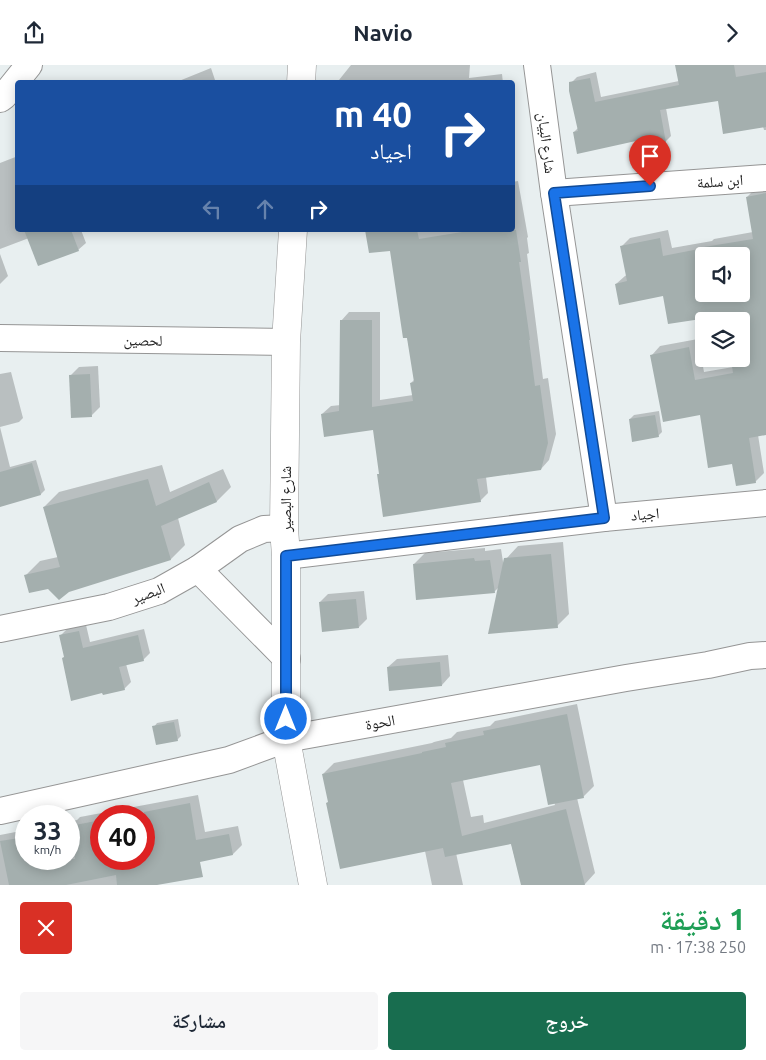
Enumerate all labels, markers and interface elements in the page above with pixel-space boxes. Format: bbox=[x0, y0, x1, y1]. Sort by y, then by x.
icon: share bbox=[20, 19, 48, 47]
icon: forward bbox=[718, 19, 746, 47]
text: Navio bbox=[353, 20, 413, 45]
text: 40 m bbox=[334, 94, 412, 134]
icon: right bbox=[430, 100, 495, 165]
street label: شارع البيان bbox=[533, 112, 559, 175]
pin bbox=[629, 135, 671, 186]
text: اجياد bbox=[370, 138, 412, 163]
icon: arrive bbox=[636, 142, 664, 170]
street label: ابن سلمة bbox=[696, 171, 744, 193]
icon: left bbox=[198, 195, 226, 223]
icon: ahead bbox=[251, 195, 279, 223]
icon: right bbox=[304, 195, 332, 223]
map controls bbox=[695, 247, 750, 367]
button: sound bbox=[695, 247, 750, 302]
button: layers bbox=[695, 312, 750, 367]
street label: لحصين bbox=[123, 331, 163, 351]
street label: شارع البصير bbox=[277, 466, 296, 533]
street label: اجياد bbox=[630, 504, 660, 524]
street label: البصير bbox=[128, 579, 167, 608]
position arrow bbox=[259, 692, 311, 744]
street label: الحوة bbox=[364, 711, 396, 734]
speed limit sign: 40 bbox=[90, 805, 155, 870]
text: 33 bbox=[33, 817, 62, 845]
text: km/h bbox=[34, 843, 61, 856]
button: close bbox=[20, 902, 72, 954]
text: 1 دقيقة bbox=[660, 902, 746, 936]
text: 250 m · 17:38 bbox=[650, 938, 746, 956]
button: مشاركة bbox=[20, 992, 378, 1050]
button: خروج bbox=[388, 992, 746, 1050]

